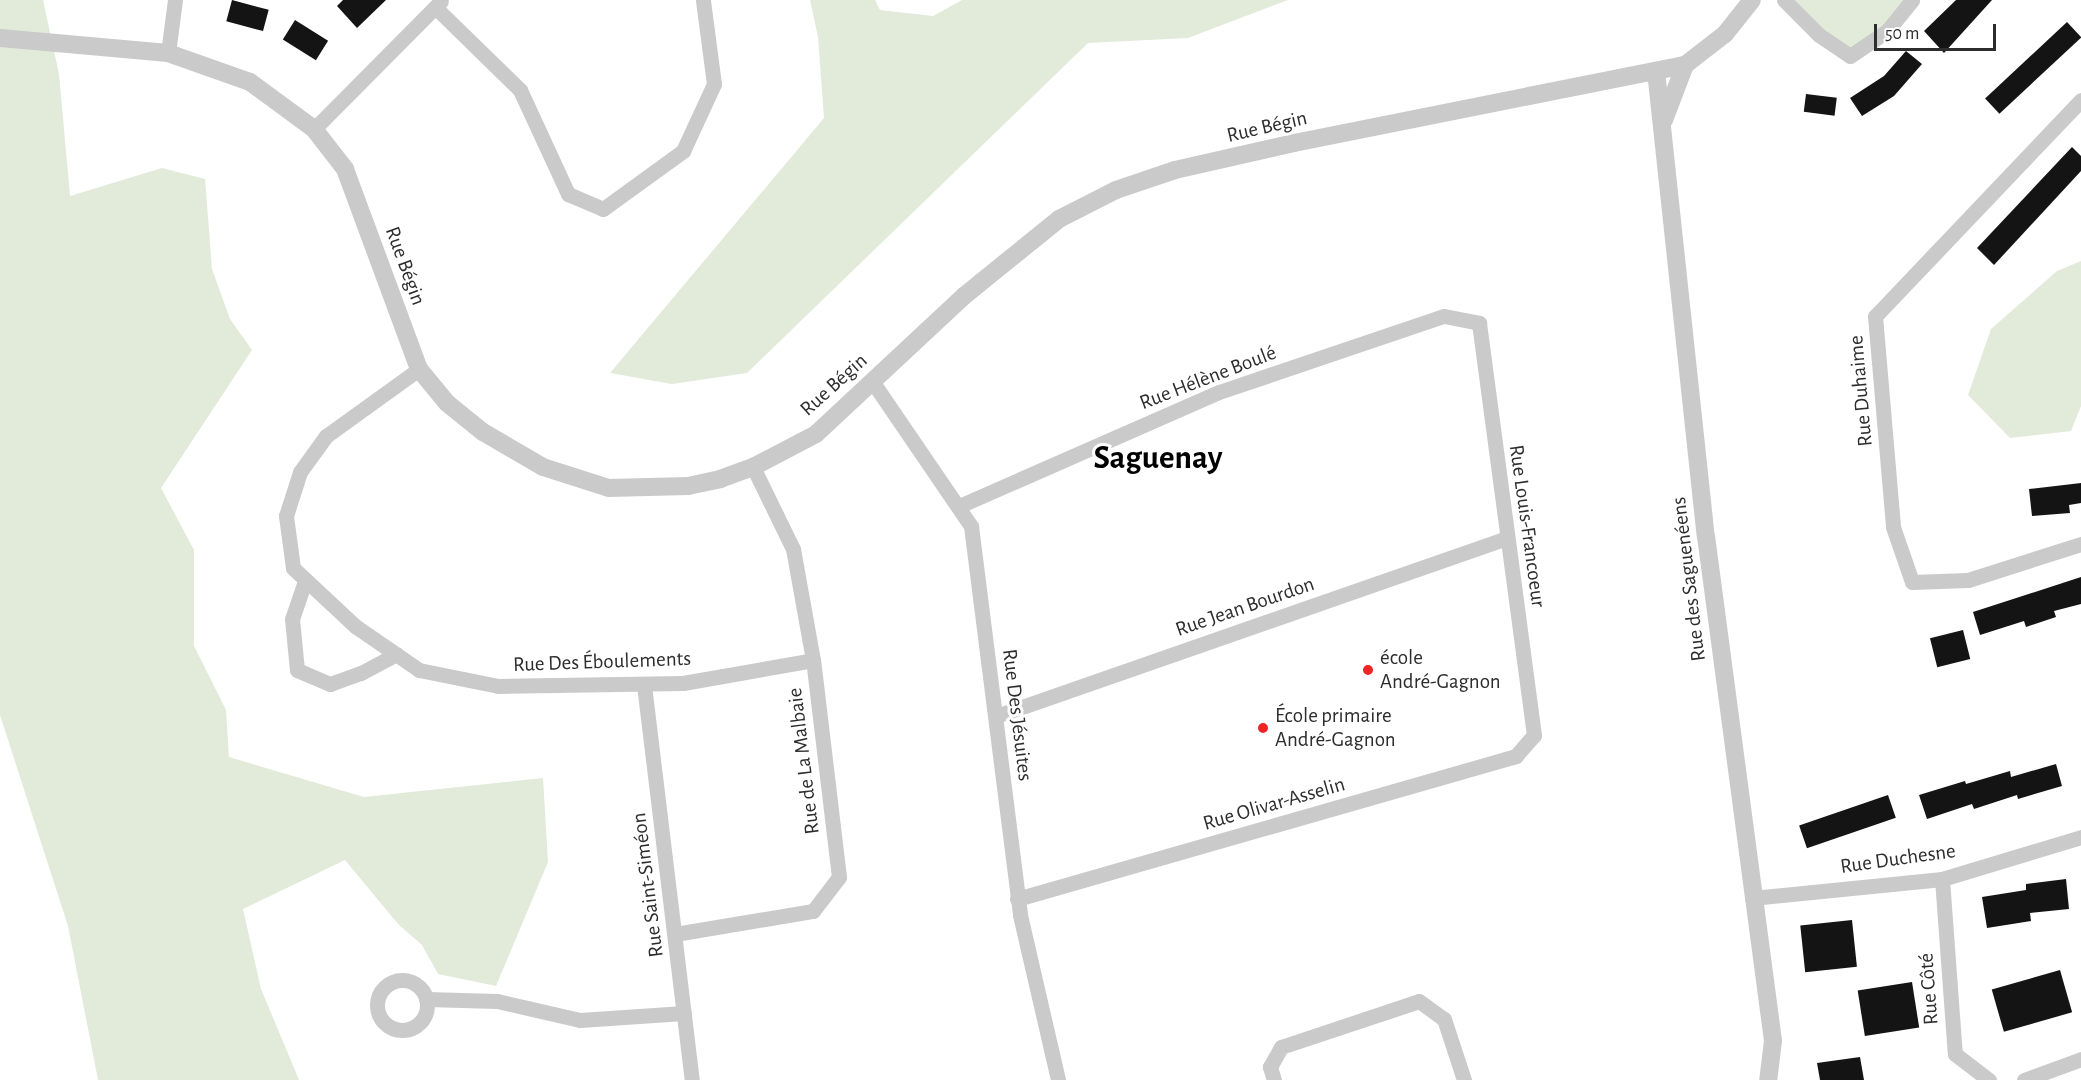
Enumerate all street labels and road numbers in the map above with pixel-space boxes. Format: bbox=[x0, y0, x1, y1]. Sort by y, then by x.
street label: Rue Bégin bbox=[1224, 106, 1310, 148]
street label: Rue Bégin bbox=[379, 223, 431, 309]
street label: Rue Duhaime bbox=[1844, 334, 1878, 448]
street label: Rue Hélène Boulé bbox=[1136, 340, 1280, 416]
street label: Rue Bégin bbox=[795, 348, 873, 422]
street label: Rue Louis-Francoeur bbox=[1503, 443, 1551, 609]
street label: Rue des Saguenéens bbox=[1666, 495, 1712, 663]
street label: Rue Jean Bourdon bbox=[1172, 571, 1318, 643]
street label: Rue Des Éboulements bbox=[513, 646, 691, 678]
street label: Rue Des Jésuites bbox=[996, 648, 1038, 782]
street label: Rue de La Malbaie bbox=[783, 686, 825, 836]
street label: Rue Olivar-Asselin bbox=[1200, 772, 1348, 836]
street label: Rue Saint-Siméon bbox=[627, 811, 669, 959]
street label: Rue Duchesne bbox=[1839, 838, 1957, 880]
street label: Rue Côté bbox=[1914, 952, 1944, 1026]

